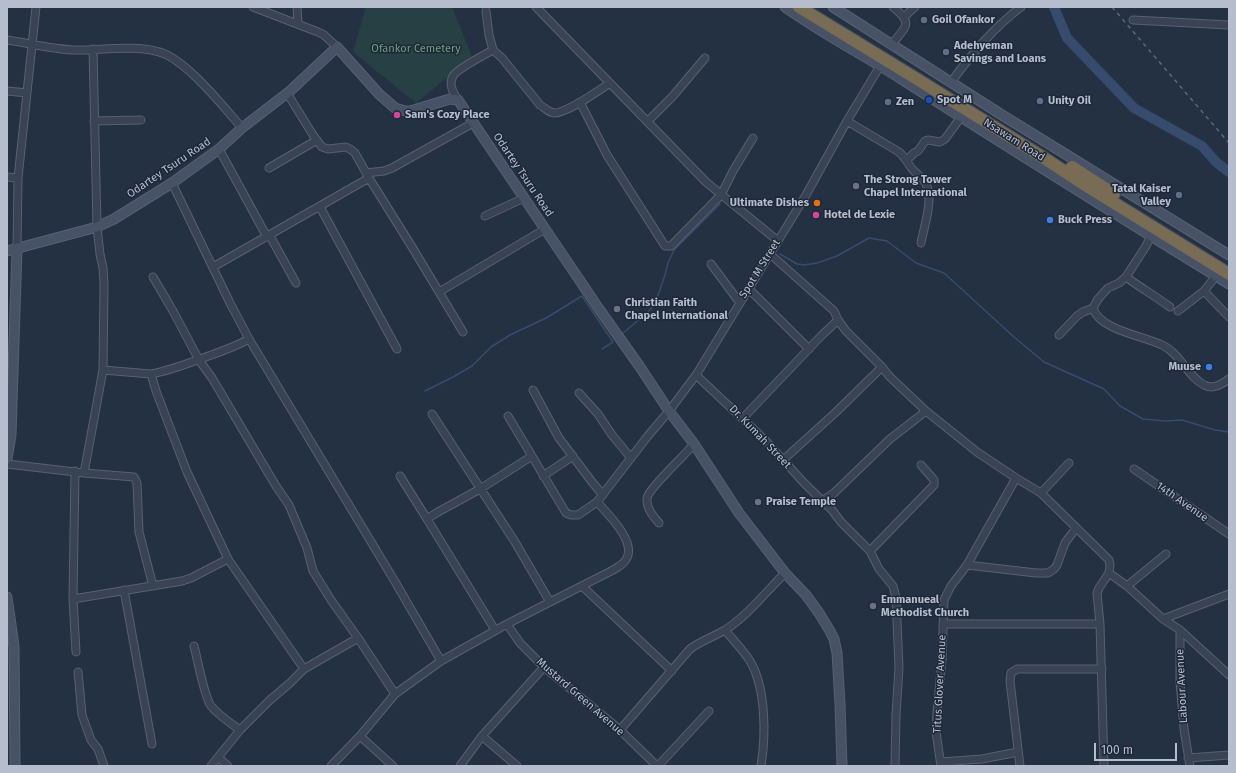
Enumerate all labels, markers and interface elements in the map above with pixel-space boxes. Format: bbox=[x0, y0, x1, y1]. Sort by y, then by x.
place label: Goil Ofankor bbox=[932, 13, 995, 27]
marker: Goil Ofankor bbox=[919, 15, 929, 25]
place label: Adehyeman Savings and Loans bbox=[954, 39, 1046, 65]
park label: Ofankor Cemetery bbox=[371, 42, 461, 56]
marker: Adehyeman Savings and Loans bbox=[941, 47, 951, 57]
place label: Spot M bbox=[937, 93, 972, 107]
place label: Unity Oil bbox=[1048, 94, 1091, 108]
place label: Zen bbox=[896, 95, 914, 109]
marker: Spot M bbox=[924, 95, 934, 105]
marker: Unity Oil bbox=[1035, 96, 1045, 106]
marker: Zen bbox=[883, 97, 893, 107]
place label: Sam's Cozy Place bbox=[405, 108, 490, 122]
marker: Sam's Cozy Place bbox=[392, 110, 402, 120]
street label: Nsawam Road bbox=[981, 116, 1047, 164]
street label: Odartey Tsuru Road bbox=[490, 131, 556, 219]
street label: Odartey Tsuru Road bbox=[125, 135, 213, 201]
place label: The Strong Tower Chapel International bbox=[864, 173, 967, 199]
marker: The Strong Tower Chapel International bbox=[851, 181, 861, 191]
place label: Tatal Kaiser Valley bbox=[1112, 182, 1171, 208]
marker: Tatal Kaiser Valley bbox=[1174, 190, 1184, 200]
place label: Ultimate Dishes bbox=[730, 196, 809, 210]
marker: Ultimate Dishes bbox=[812, 198, 822, 208]
place label: Hotel de Lexie bbox=[824, 208, 895, 222]
marker: Hotel de Lexie bbox=[811, 210, 821, 220]
place label: Buck Press bbox=[1058, 213, 1112, 227]
marker: Buck Press bbox=[1045, 215, 1055, 225]
street label: Spot M Street bbox=[737, 237, 783, 301]
place label: Christian Faith Chapel International bbox=[625, 296, 728, 322]
marker: Christian Faith Chapel International bbox=[612, 304, 622, 314]
place label: Muuse bbox=[1168, 360, 1201, 374]
marker: Muuse bbox=[1204, 362, 1214, 372]
street label: Dr. Kumah Street bbox=[726, 402, 794, 472]
street label: 14th Avenue bbox=[1153, 479, 1211, 525]
place label: Praise Temple bbox=[766, 495, 836, 509]
marker: Praise Temple bbox=[753, 497, 763, 507]
place label: Emmanueal Methodist Church bbox=[881, 593, 969, 619]
marker: Emmanueal Methodist Church bbox=[868, 601, 878, 611]
street label: Titus Glover Avenue bbox=[931, 634, 949, 734]
street label: Labour Avenue bbox=[1173, 649, 1191, 723]
street label: Mustard Green Avenue bbox=[533, 655, 627, 739]
scale bar bbox=[1096, 735, 1179, 761]
text: 100 m bbox=[1101, 743, 1133, 757]

